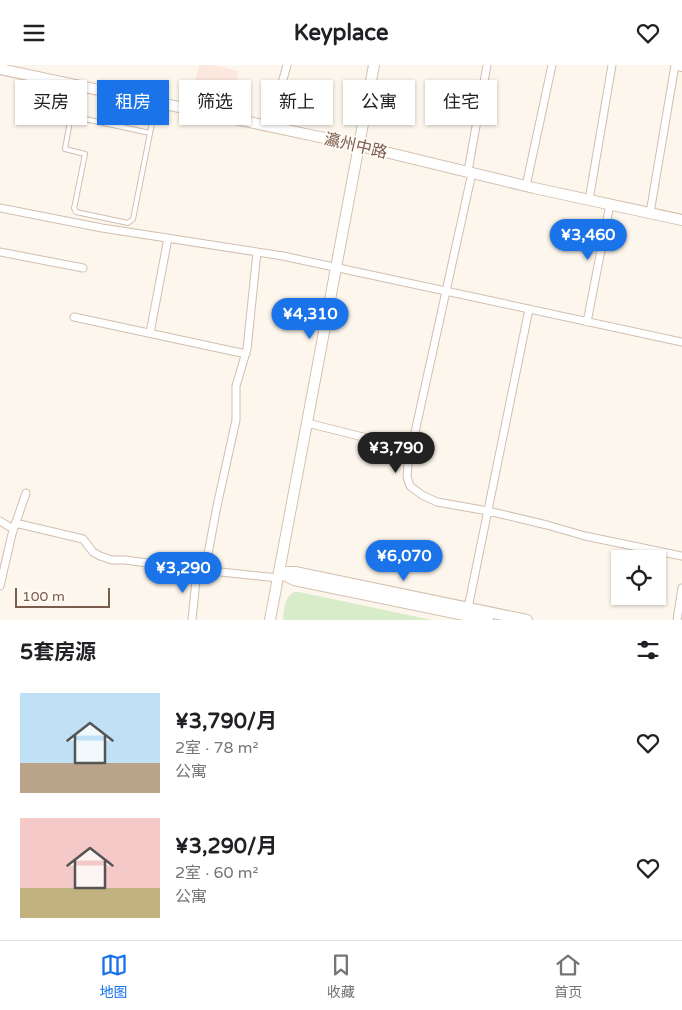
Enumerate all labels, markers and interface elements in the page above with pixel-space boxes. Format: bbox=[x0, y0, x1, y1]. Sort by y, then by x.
icon: menu bbox=[20, 19, 48, 47]
icon: heart bbox=[634, 19, 662, 47]
text: Keyplace bbox=[294, 20, 388, 46]
chip: 买房 bbox=[15, 80, 87, 125]
chip: 租房 bbox=[97, 80, 169, 125]
chip: 筛选 bbox=[179, 80, 251, 125]
chip: 新上 bbox=[261, 80, 333, 125]
chip: 公寓 bbox=[343, 80, 415, 125]
chip: 住宅 bbox=[425, 80, 497, 125]
street label: 瀛州中路 bbox=[322, 129, 389, 163]
pin: ¥3,460 bbox=[547, 219, 629, 261]
text: ¥3,460 bbox=[561, 225, 615, 245]
pin: ¥4,310 bbox=[269, 297, 351, 340]
text: ¥4,310 bbox=[283, 304, 337, 324]
pin: ¥3,790 bbox=[355, 431, 437, 474]
text: ¥3,790 bbox=[369, 438, 423, 458]
pin: ¥6,070 bbox=[363, 539, 445, 582]
text: ¥6,070 bbox=[377, 546, 431, 566]
map controls bbox=[611, 550, 666, 605]
button: locate bbox=[611, 550, 666, 605]
pin: ¥3,290 bbox=[142, 551, 224, 594]
text: ¥3,290 bbox=[156, 558, 210, 578]
scale bar bbox=[15, 585, 110, 608]
text: 100 m bbox=[22, 588, 65, 605]
icon: filters bbox=[634, 636, 662, 664]
text: 5套房源 bbox=[20, 640, 96, 665]
text: ¥3,790/月 bbox=[175, 709, 277, 734]
icon: home bbox=[60, 713, 120, 773]
icon: heart bbox=[634, 729, 662, 757]
text: 2室 · 78 m² bbox=[175, 738, 258, 758]
text: 公寓 bbox=[175, 762, 207, 782]
text: ¥3,290/月 bbox=[175, 834, 277, 859]
icon: home bbox=[60, 838, 120, 898]
icon: heart bbox=[634, 854, 662, 882]
text: 2室 · 60 m² bbox=[175, 863, 258, 883]
text: 公寓 bbox=[175, 887, 207, 907]
tab: 地图 bbox=[100, 951, 128, 1001]
tab: 收藏 bbox=[327, 951, 355, 1001]
tab: 首页 bbox=[554, 951, 582, 1001]

